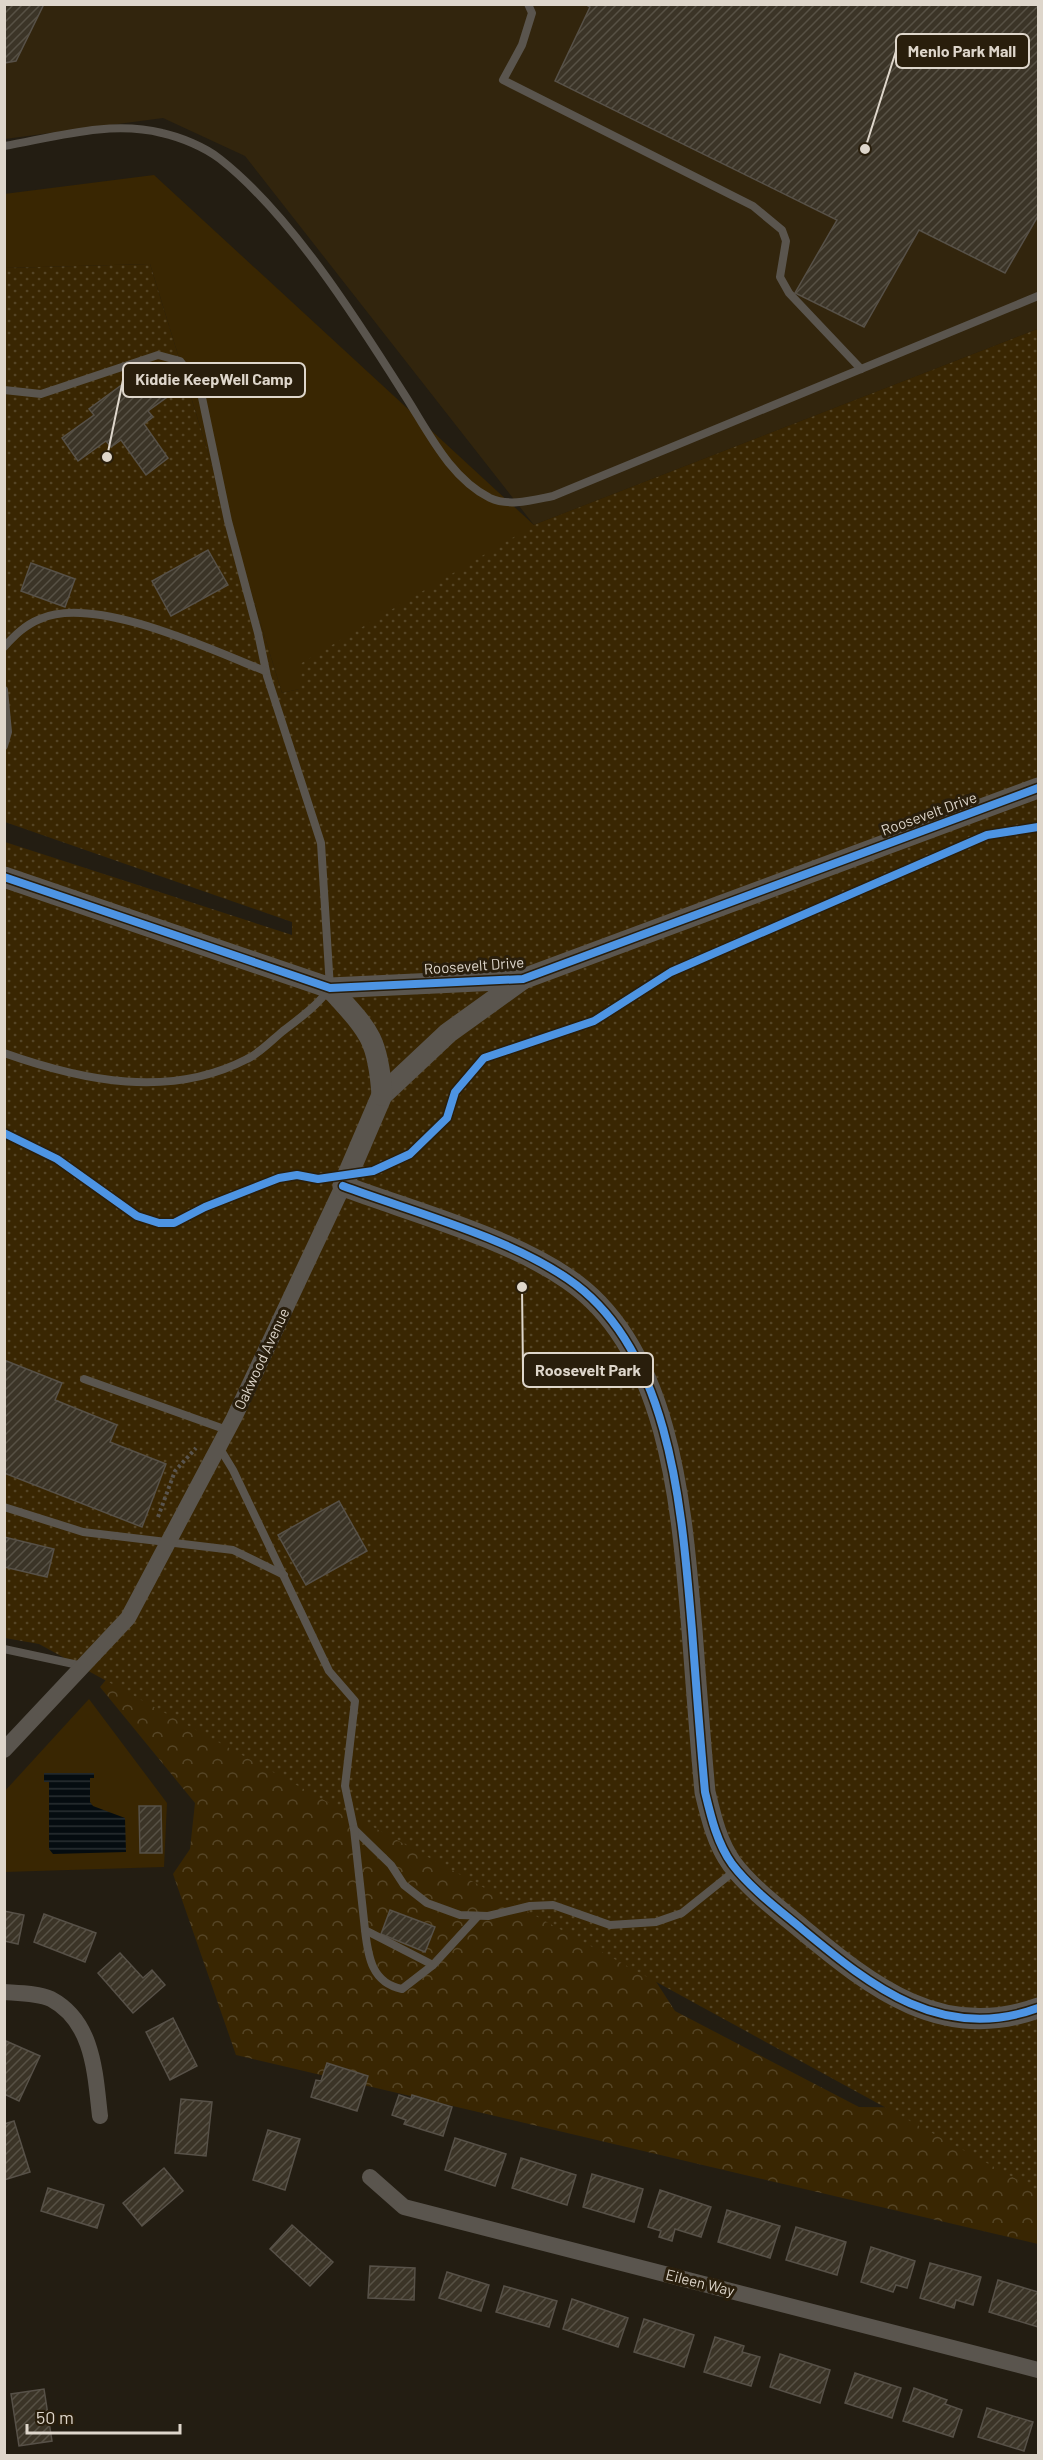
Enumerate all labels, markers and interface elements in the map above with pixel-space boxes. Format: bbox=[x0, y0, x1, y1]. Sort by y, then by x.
callout: Menlo Park Mall bbox=[896, 34, 1029, 68]
text: Menlo Park Mall bbox=[908, 41, 1016, 60]
callout: Kiddie KeepWell Camp bbox=[123, 363, 305, 397]
text: Kiddie KeepWell Camp bbox=[135, 369, 293, 388]
street label: Roosevelt Drive bbox=[878, 787, 979, 839]
street label: Roosevelt Drive bbox=[423, 953, 525, 977]
street label: Oakwood Avenue bbox=[230, 1305, 293, 1412]
callout: Roosevelt Park bbox=[523, 1353, 653, 1387]
text: Roosevelt Park bbox=[535, 1360, 642, 1379]
street label: Eileen Way bbox=[664, 2265, 737, 2299]
scale bar bbox=[27, 2397, 180, 2435]
text: 50 m bbox=[36, 2406, 74, 2428]

